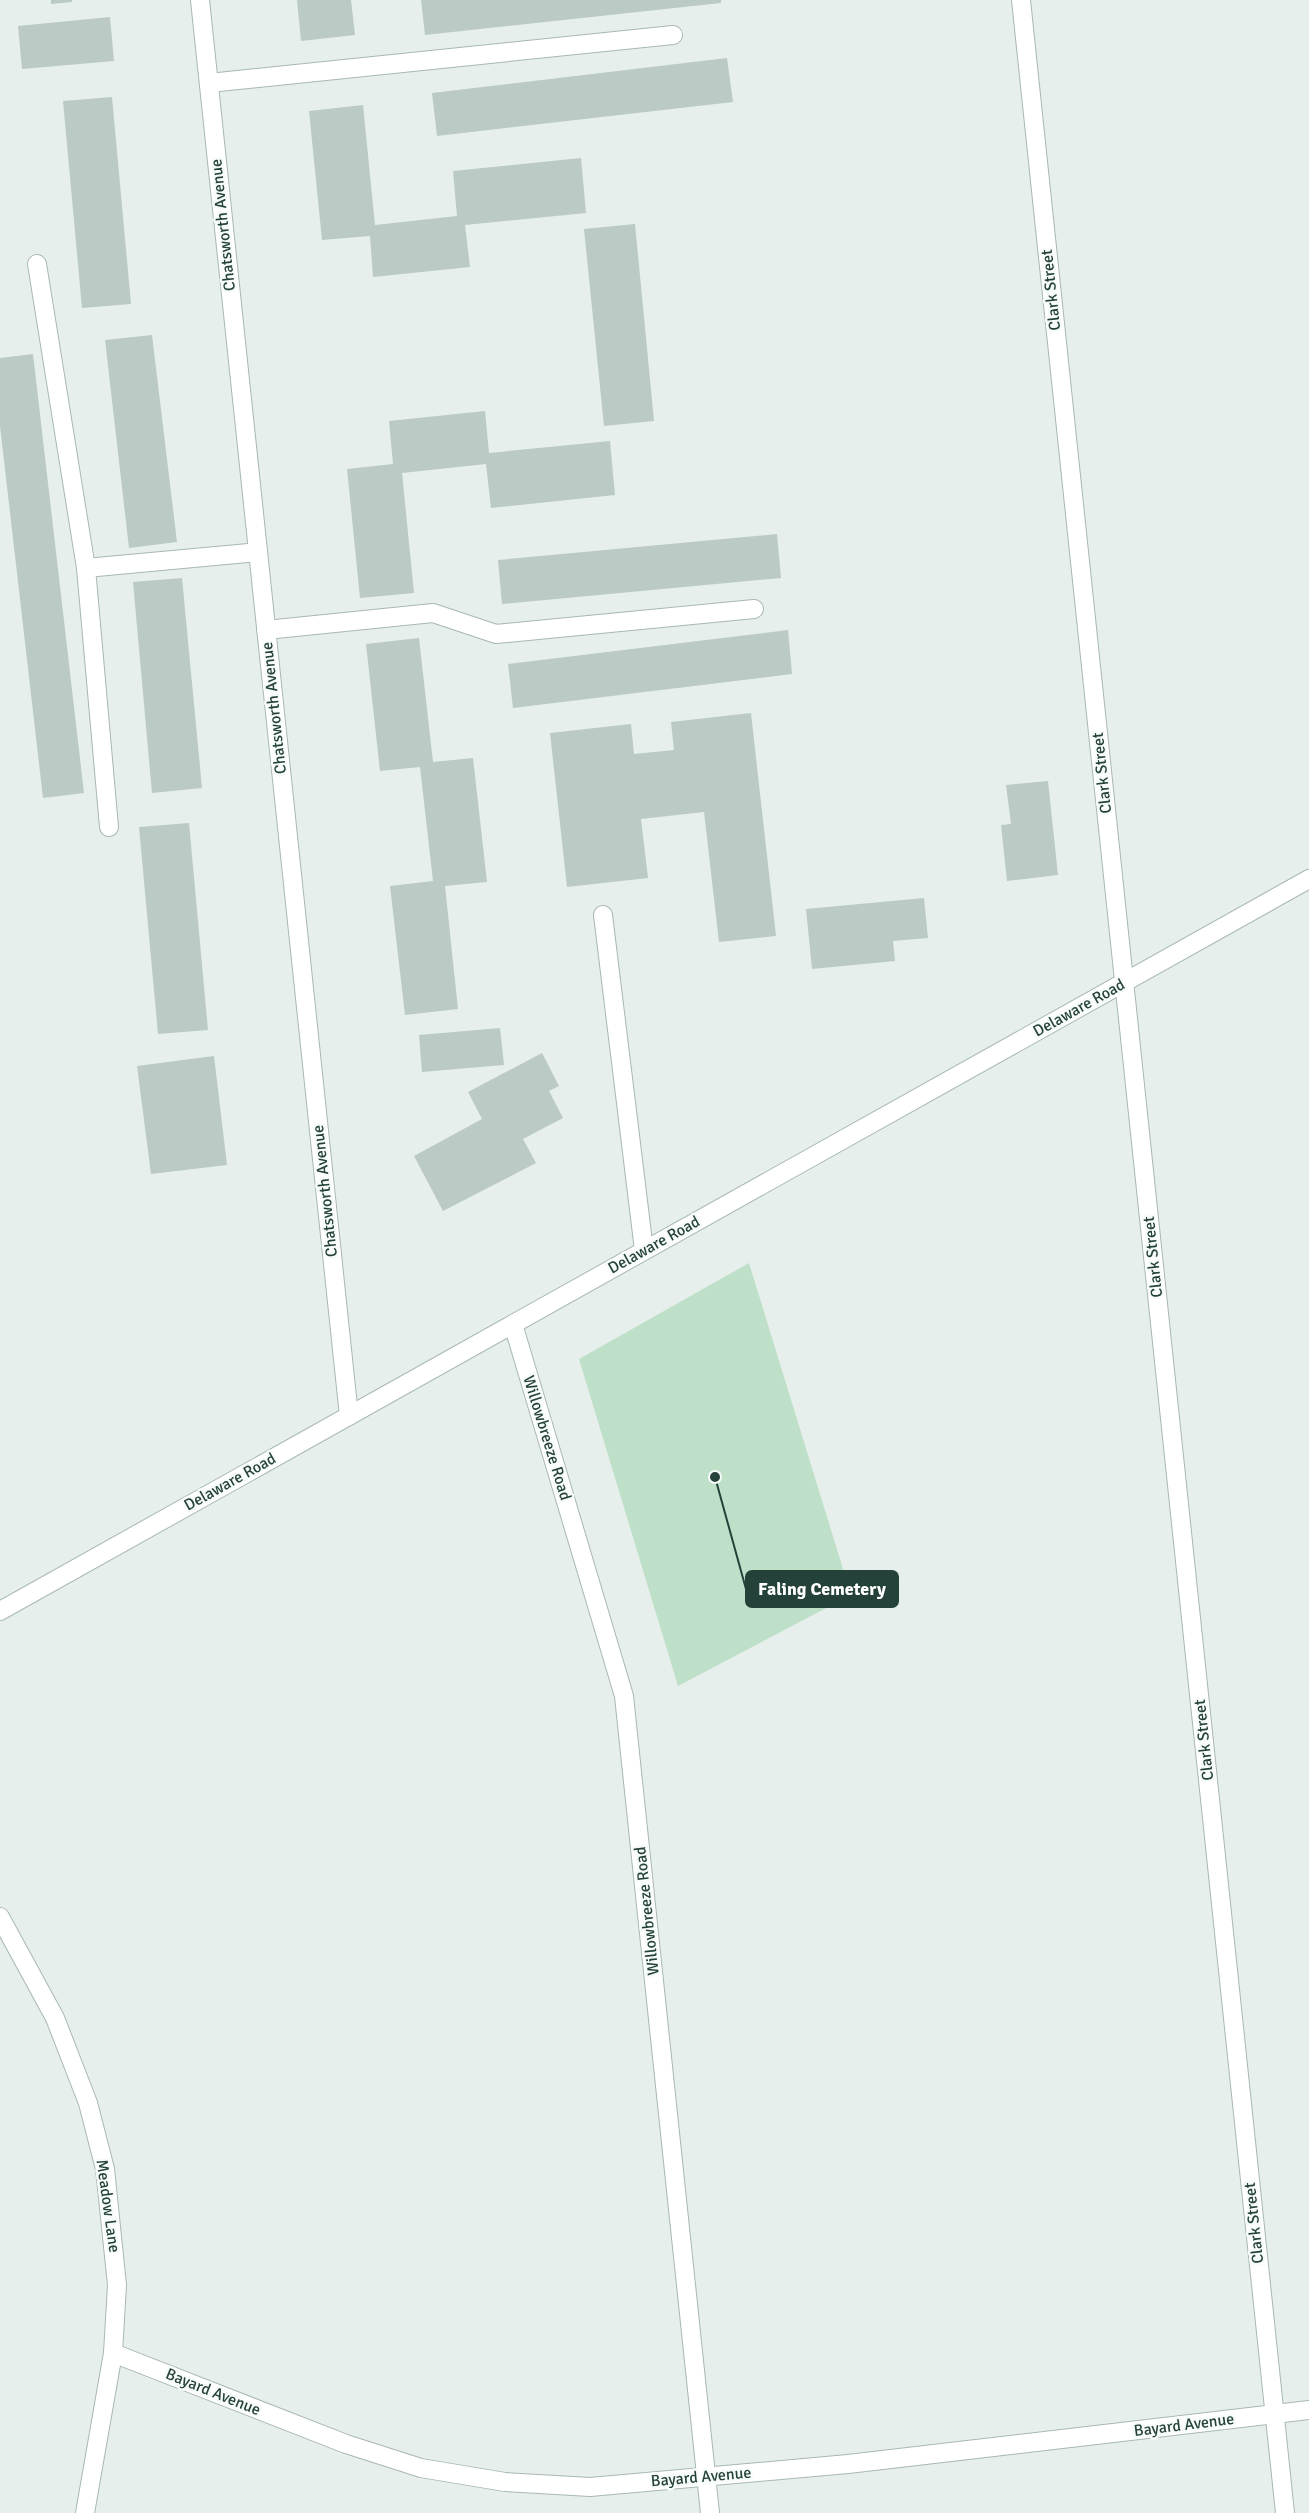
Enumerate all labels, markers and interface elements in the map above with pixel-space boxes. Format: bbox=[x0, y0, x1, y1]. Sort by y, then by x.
street label: Chatsworth Avenue bbox=[206, 158, 240, 292]
street label: Clark Street bbox=[1037, 248, 1065, 332]
street label: Chatsworth Avenue bbox=[257, 641, 291, 775]
street label: Clark Street bbox=[1088, 731, 1116, 815]
street label: Delaware Road bbox=[1030, 975, 1128, 1041]
street label: Chatsworth Avenue bbox=[308, 1124, 342, 1258]
street label: Delaware Road bbox=[605, 1212, 703, 1278]
street label: Clark Street bbox=[1139, 1215, 1167, 1299]
street label: Willowbreeze Road bbox=[519, 1373, 575, 1503]
street label: Delaware Road bbox=[181, 1449, 279, 1515]
callout: Faling Cemetery bbox=[746, 1571, 898, 1607]
text: Faling Cemetery bbox=[758, 1578, 886, 1600]
street label: Clark Street bbox=[1190, 1698, 1218, 1782]
street label: Willowbreeze Road bbox=[630, 1846, 664, 1976]
street label: Meadow Lane bbox=[92, 2158, 124, 2254]
street label: Clark Street bbox=[1240, 2181, 1268, 2265]
street label: Bayard Avenue bbox=[163, 2364, 263, 2420]
street label: Bayard Avenue bbox=[1133, 2409, 1235, 2441]
street label: Bayard Avenue bbox=[650, 2463, 752, 2491]

